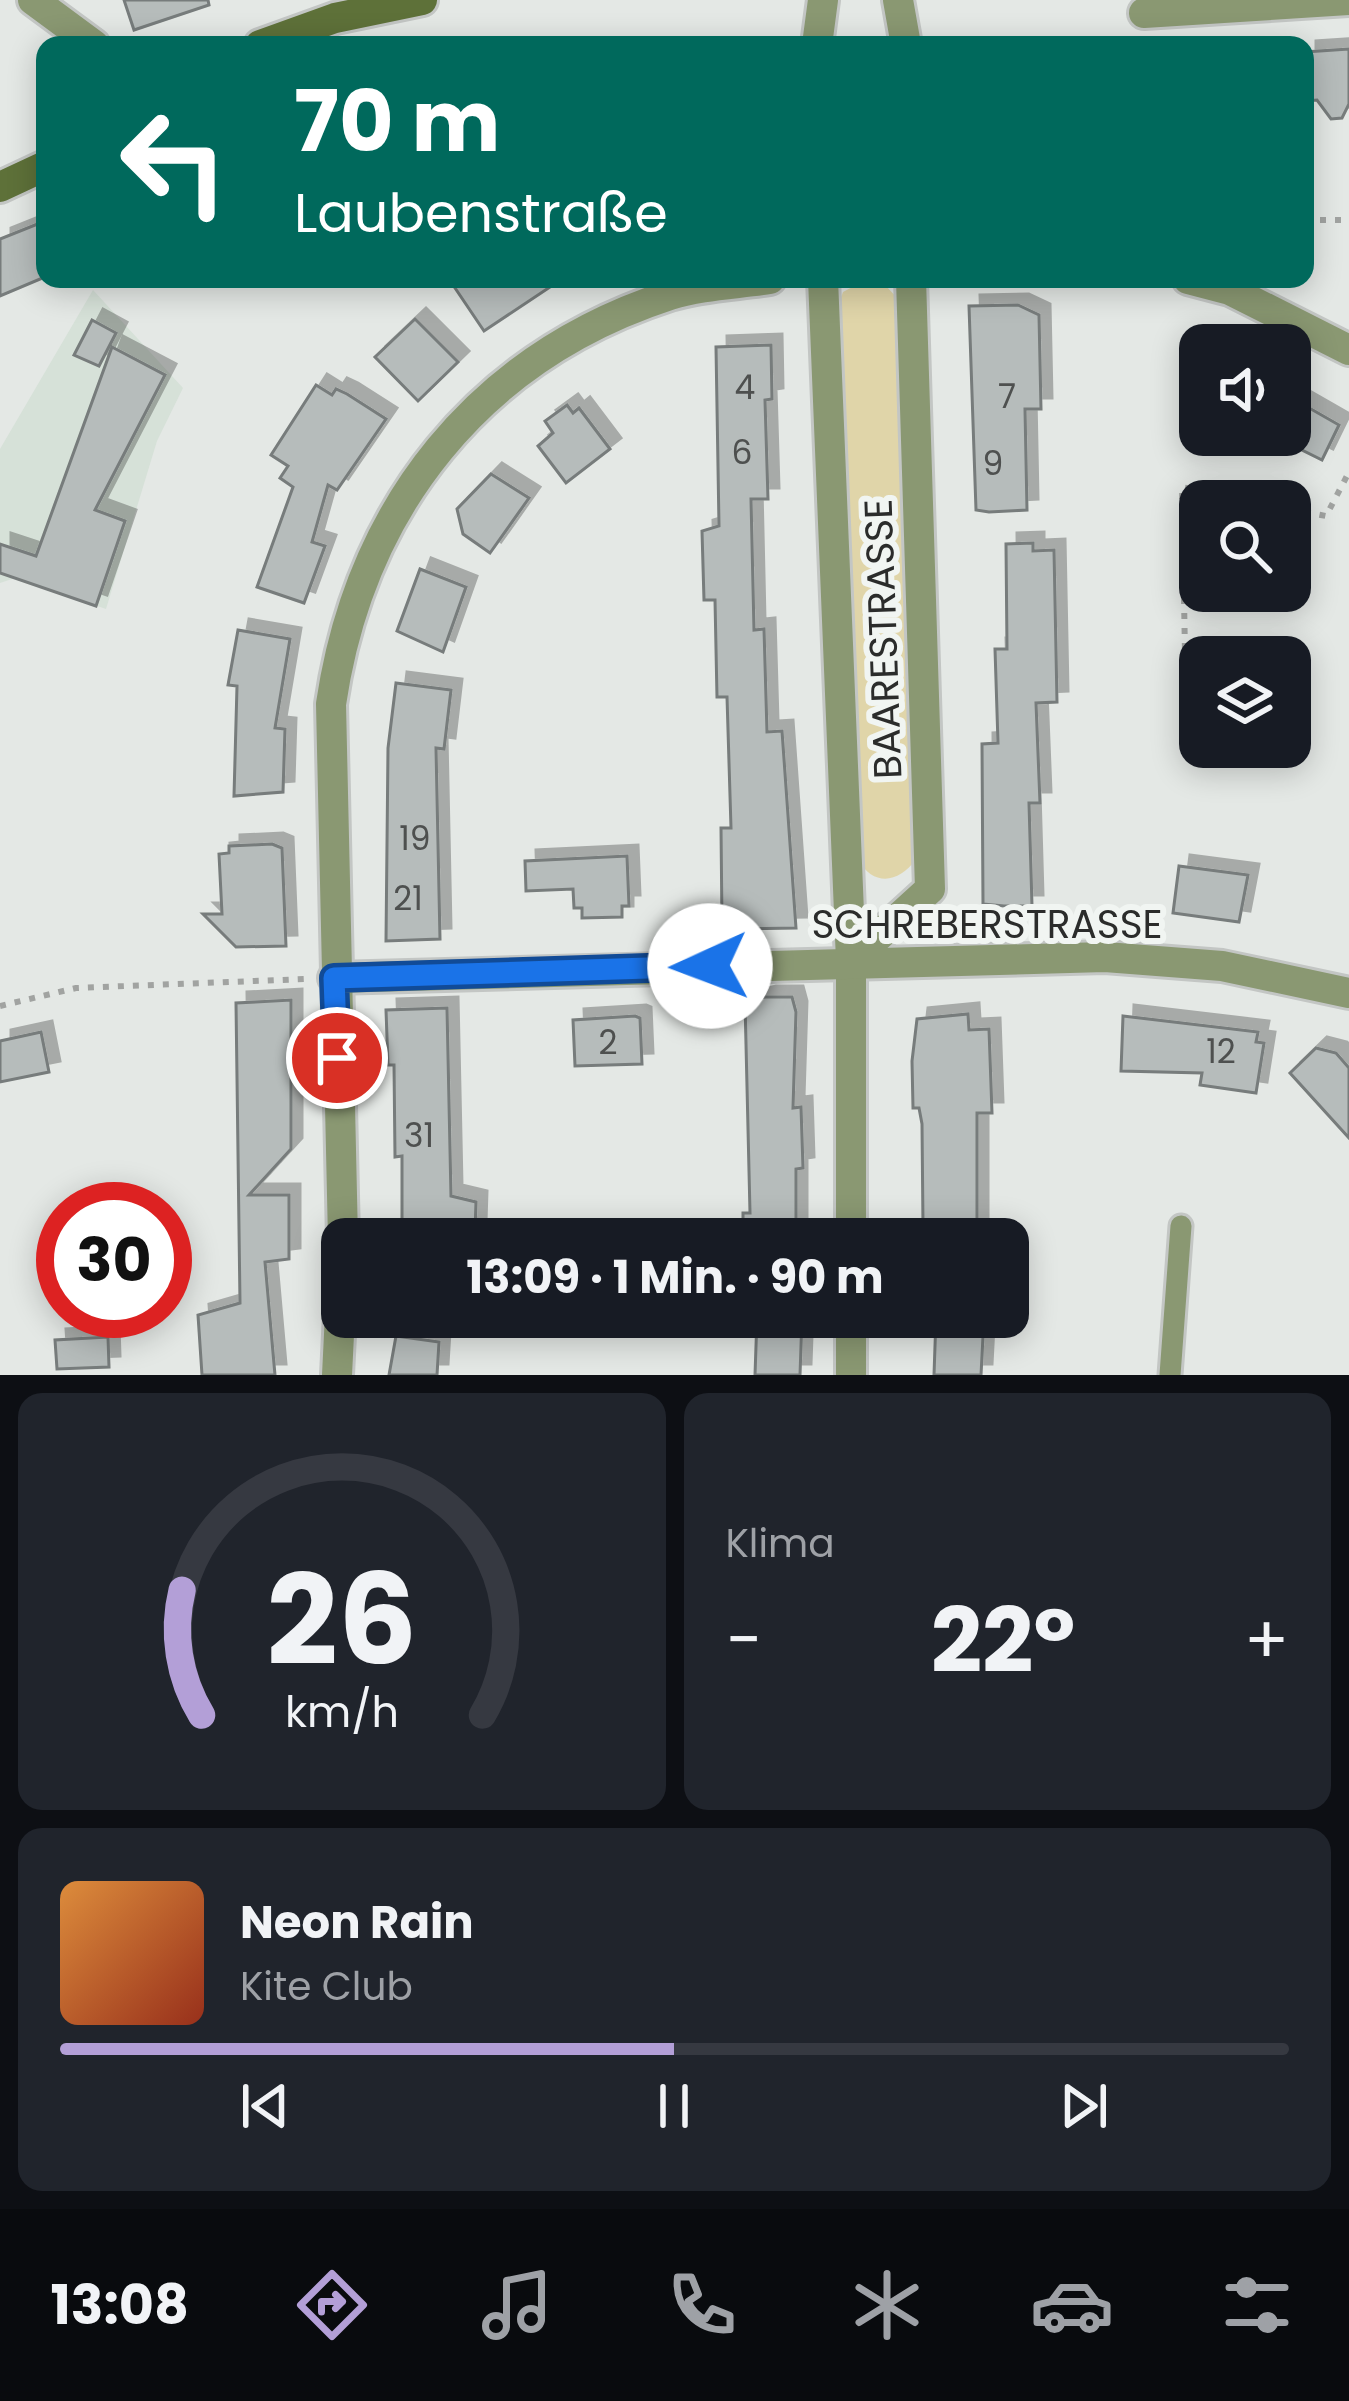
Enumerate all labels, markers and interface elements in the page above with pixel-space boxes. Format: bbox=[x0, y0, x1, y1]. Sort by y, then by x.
text: 70 m bbox=[294, 63, 500, 180]
icon: left bbox=[96, 84, 252, 240]
text: Laubenstraße bbox=[294, 175, 668, 251]
map controls bbox=[1179, 324, 1311, 768]
button: sound bbox=[1179, 324, 1311, 456]
house number: 4 bbox=[735, 364, 755, 411]
house number: 7 bbox=[998, 373, 1016, 420]
house number: 6 bbox=[732, 429, 752, 476]
house number: 9 bbox=[983, 440, 1003, 487]
button: search bbox=[1179, 480, 1311, 612]
street label: BAARESTRASSE bbox=[851, 498, 915, 780]
button: layers bbox=[1179, 636, 1311, 768]
house number: 19 bbox=[399, 815, 431, 862]
house number: 21 bbox=[393, 875, 423, 922]
street label: SCHREBERSTRASSE bbox=[811, 897, 1163, 952]
position arrow bbox=[647, 903, 773, 1029]
pin bbox=[286, 1007, 388, 1109]
house number: 2 bbox=[599, 1019, 617, 1066]
icon: arrive bbox=[304, 1025, 370, 1091]
house number: 12 bbox=[1206, 1028, 1236, 1075]
house number: 31 bbox=[404, 1112, 434, 1159]
speed limit sign: 30 bbox=[36, 1182, 192, 1338]
text: 13:09 · 1 Min. · 90 m bbox=[466, 1246, 884, 1309]
text: Klima bbox=[726, 1516, 835, 1571]
text: 26 bbox=[266, 1533, 417, 1708]
text: 22° bbox=[931, 1577, 1075, 1704]
text: − bbox=[726, 1594, 762, 1686]
text: + bbox=[1244, 1594, 1289, 1686]
text: km/h bbox=[285, 1681, 399, 1741]
text: Neon Rain bbox=[240, 1891, 474, 1954]
text: Kite Club bbox=[240, 1959, 413, 2014]
icon: previous bbox=[232, 2073, 298, 2139]
icon: pause bbox=[641, 2073, 707, 2139]
icon: next bbox=[1051, 2073, 1117, 2139]
icon: directions bbox=[290, 2263, 374, 2347]
icon: music bbox=[475, 2263, 559, 2347]
icon: phone bbox=[660, 2263, 744, 2347]
icon: climate bbox=[845, 2263, 929, 2347]
icon: car bbox=[1030, 2263, 1114, 2347]
icon: filters bbox=[1215, 2263, 1299, 2347]
text: 13:08 bbox=[50, 2267, 189, 2343]

